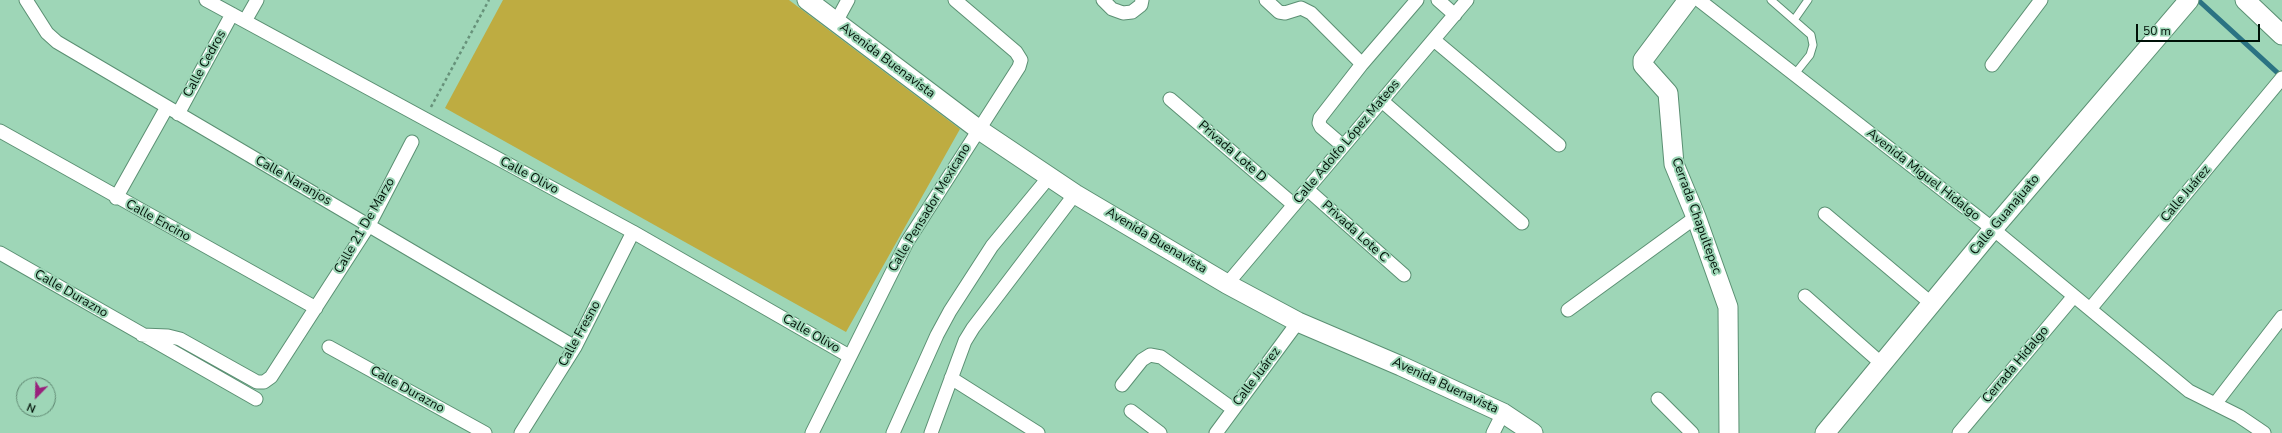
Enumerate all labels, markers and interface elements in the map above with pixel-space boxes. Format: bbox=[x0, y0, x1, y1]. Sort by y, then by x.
scale bar bbox=[2138, 16, 2262, 42]
street label: Avenida Buenavista bbox=[836, 20, 938, 102]
text: 50 m bbox=[2143, 23, 2171, 39]
street label: Calle Cedros bbox=[180, 28, 230, 100]
street label: Calle Adolfo López Mateos bbox=[1291, 77, 1403, 207]
street label: Privada Lote D bbox=[1195, 118, 1269, 186]
street label: Avenida Miguel Hidalgo bbox=[1863, 126, 1983, 224]
street label: Calle Pensador Mexicano bbox=[886, 141, 974, 275]
street label: Calle Naranjos bbox=[252, 153, 334, 209]
street label: Calle Olivo bbox=[497, 154, 561, 198]
street label: Cerrada Chapultepec bbox=[1668, 156, 1724, 276]
street label: Calle Juárez bbox=[2158, 162, 2214, 226]
street label: Calle Guanajuato bbox=[1967, 172, 2043, 258]
street label: Calle 21 De Marzo bbox=[331, 175, 399, 277]
street label: Calle Encino bbox=[123, 197, 193, 245]
street label: Privada Lote C bbox=[1318, 198, 1392, 266]
street label: Avenida Buenavista bbox=[1103, 205, 1209, 277]
street label: Calle Durazno bbox=[31, 267, 111, 321]
street label: Calle Fresno bbox=[556, 298, 604, 370]
street label: Calle Olivo bbox=[779, 311, 843, 357]
street label: Cerrada Hidalgo bbox=[1979, 324, 2053, 406]
street label: Calle Juárez bbox=[1230, 345, 1284, 409]
street label: Avenida Buenavista bbox=[1389, 355, 1501, 417]
street label: Calle Durazno bbox=[367, 363, 447, 417]
north arrow bbox=[16, 377, 56, 417]
text: N bbox=[25, 399, 38, 416]

